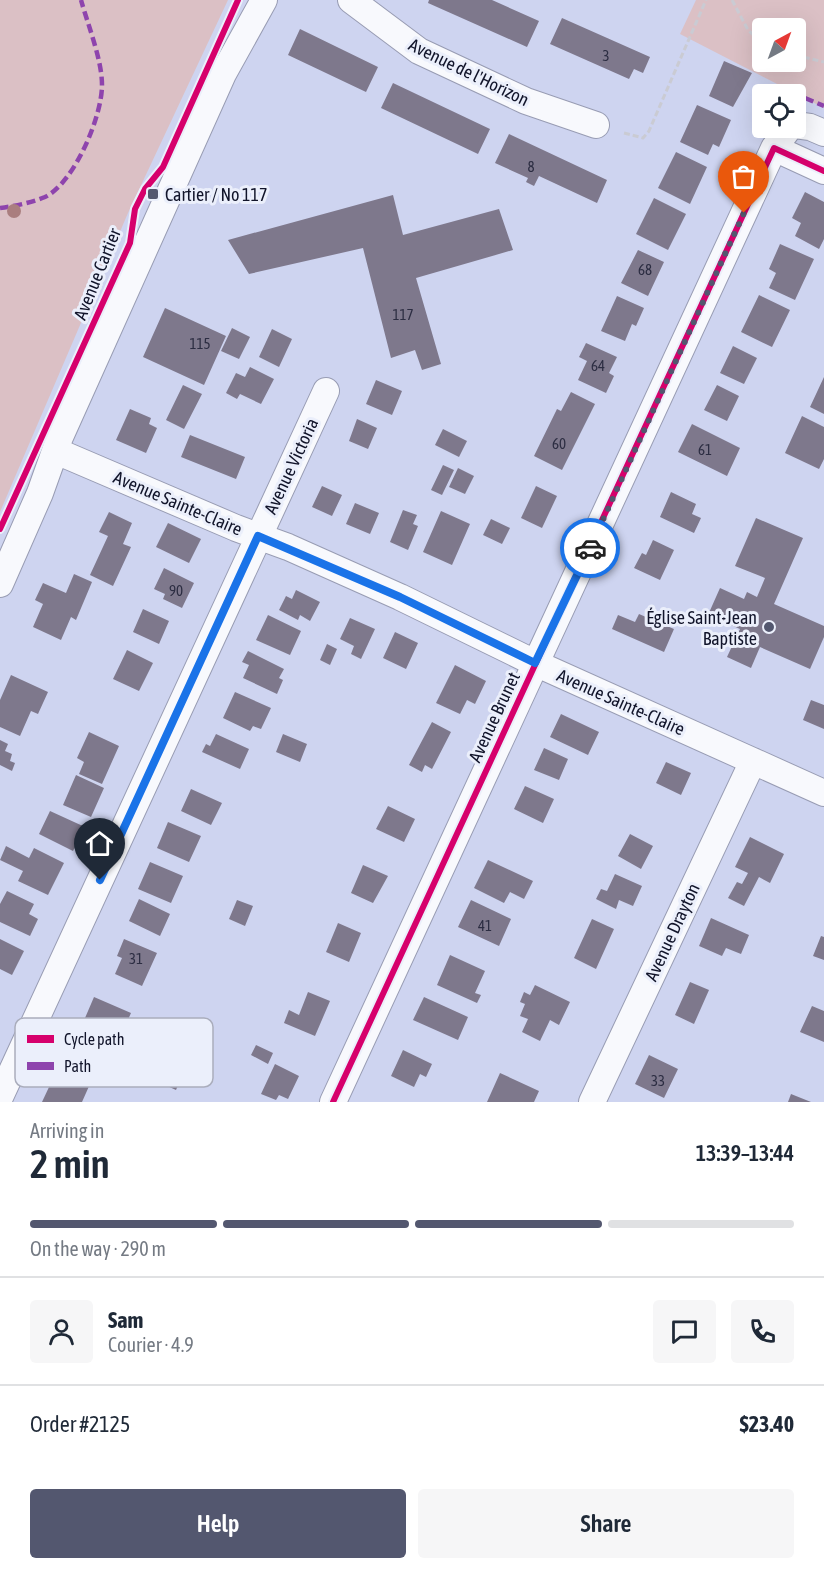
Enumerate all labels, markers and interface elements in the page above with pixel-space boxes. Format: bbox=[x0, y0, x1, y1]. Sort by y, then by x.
north arrow bbox=[752, 18, 806, 72]
map controls bbox=[752, 18, 806, 138]
street label: Avenue de l'Horizon bbox=[406, 34, 532, 110]
house number: 3 bbox=[602, 47, 610, 64]
button: locate bbox=[752, 84, 806, 138]
pin bbox=[718, 151, 769, 213]
house number: 8 bbox=[527, 158, 535, 175]
icon: bag bbox=[727, 160, 760, 193]
place label: Cartier / No 117 bbox=[165, 184, 267, 205]
marker: Cartier / No 117 bbox=[146, 187, 160, 201]
street label: Avenue Cartier bbox=[69, 225, 125, 323]
house number: 68 bbox=[638, 261, 652, 278]
house number: 117 bbox=[392, 306, 414, 323]
house number: 115 bbox=[189, 335, 211, 352]
house number: 64 bbox=[591, 357, 605, 374]
street label: Avenue Victoria bbox=[260, 415, 322, 517]
house number: 60 bbox=[552, 435, 566, 452]
house number: 61 bbox=[698, 441, 712, 458]
street label: Avenue Sainte-Claire bbox=[111, 466, 245, 540]
courier bbox=[560, 518, 620, 578]
icon: car bbox=[574, 532, 607, 565]
house number: 90 bbox=[169, 582, 183, 599]
place label: Église Saint-Jean Baptiste bbox=[646, 607, 757, 649]
marker: Église Saint-Jean Baptiste bbox=[762, 620, 776, 634]
street label: Avenue Sainte-Claire bbox=[554, 664, 688, 740]
street label: Avenue Brunet bbox=[464, 669, 524, 765]
pin bbox=[74, 818, 125, 880]
icon: home bbox=[83, 827, 116, 860]
street label: Avenue Drayton bbox=[640, 880, 704, 984]
house number: 41 bbox=[478, 917, 492, 934]
house number: 31 bbox=[129, 950, 143, 967]
legend bbox=[15, 1018, 213, 1087]
text: Cycle path bbox=[64, 1030, 124, 1049]
text: Path bbox=[64, 1057, 91, 1075]
house number: 33 bbox=[651, 1072, 665, 1089]
text: Arriving in bbox=[30, 1119, 104, 1142]
text: 13:39–13:44 bbox=[696, 1140, 794, 1166]
text: 2 min bbox=[30, 1142, 110, 1186]
text: On the way · 290 m bbox=[30, 1237, 166, 1260]
button: person bbox=[30, 1300, 93, 1363]
button: chat bbox=[653, 1300, 716, 1363]
button: phone bbox=[731, 1300, 794, 1363]
text: Sam bbox=[108, 1307, 143, 1333]
text: Courier · 4.9 bbox=[108, 1333, 194, 1356]
text: Order #2125 bbox=[30, 1411, 130, 1437]
text: $23.40 bbox=[739, 1411, 794, 1437]
button: Help bbox=[30, 1489, 406, 1558]
button: Share bbox=[418, 1489, 794, 1558]

